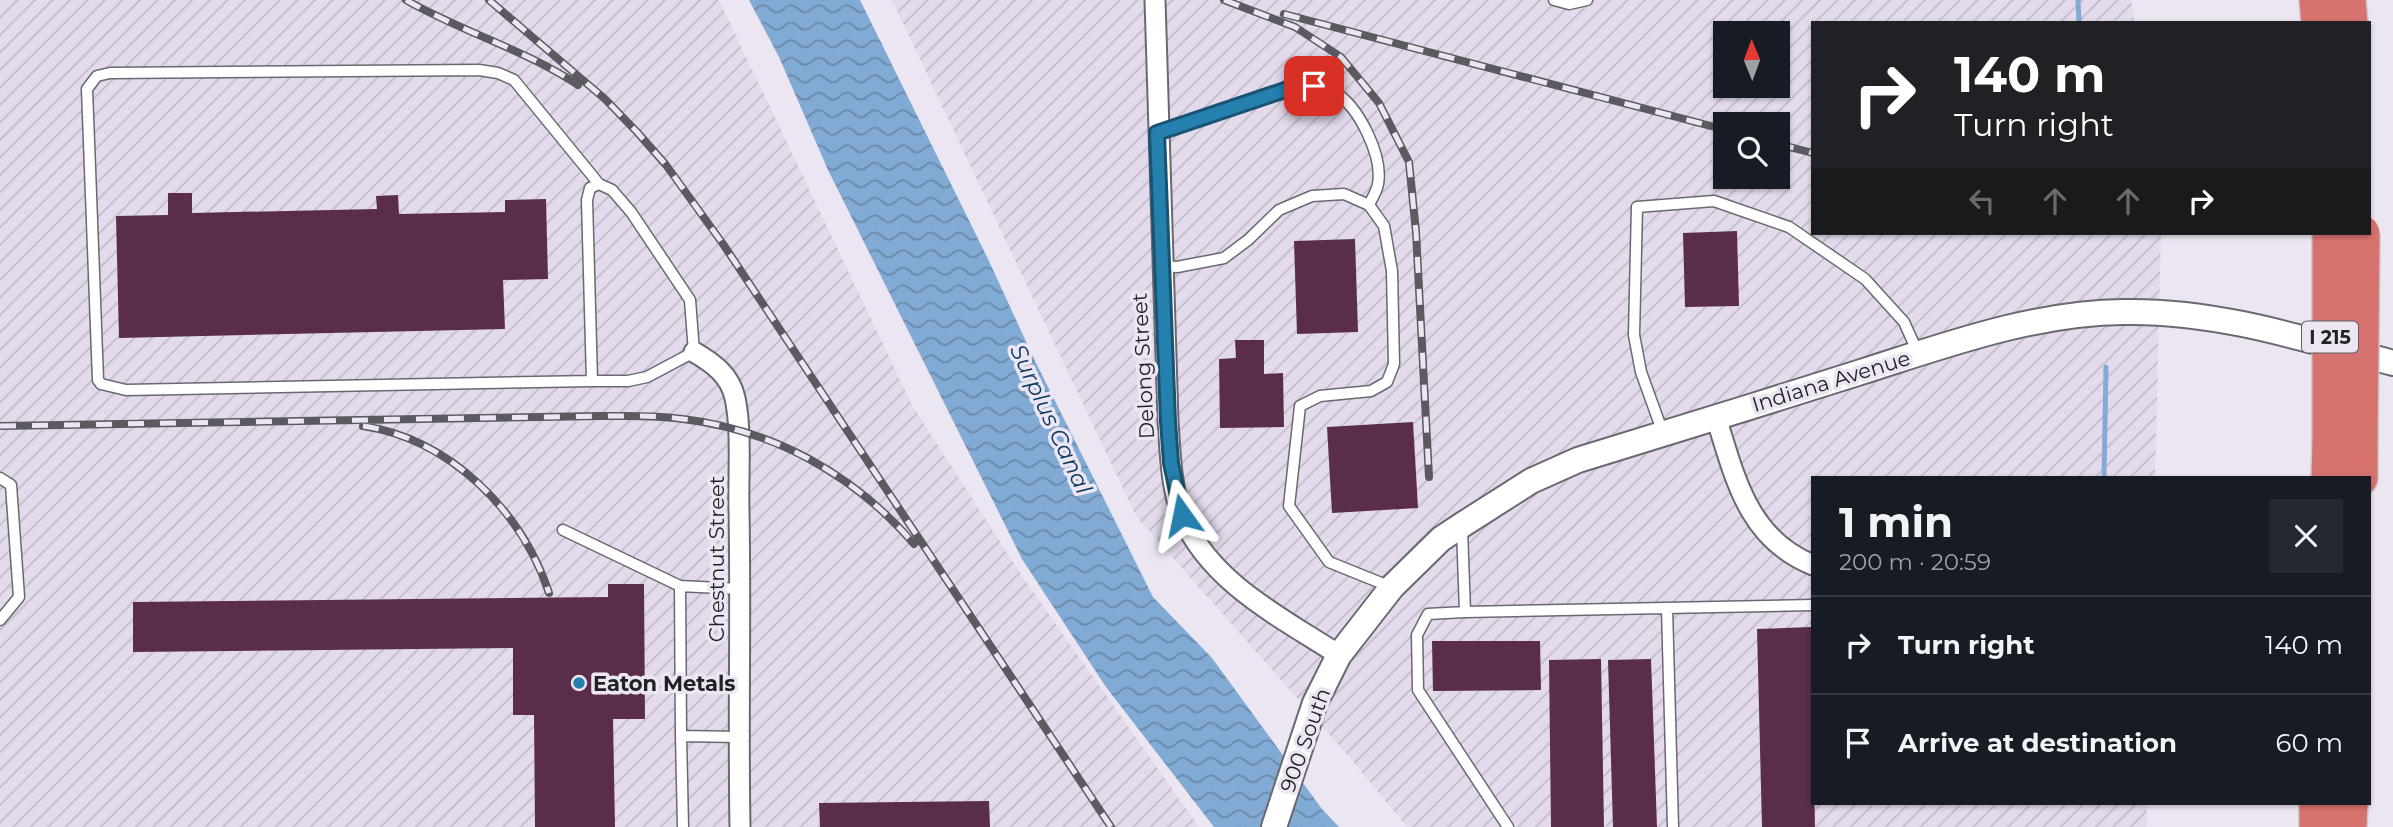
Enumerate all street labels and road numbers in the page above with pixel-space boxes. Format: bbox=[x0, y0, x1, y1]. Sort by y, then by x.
street label: Delong Street bbox=[1127, 292, 1159, 440]
road number: I 215 bbox=[2302, 322, 2358, 352]
street label: Indiana Avenue bbox=[1749, 345, 1913, 417]
street label: Chestnut Street bbox=[704, 476, 729, 642]
street label: 900 South bbox=[1275, 685, 1335, 795]

